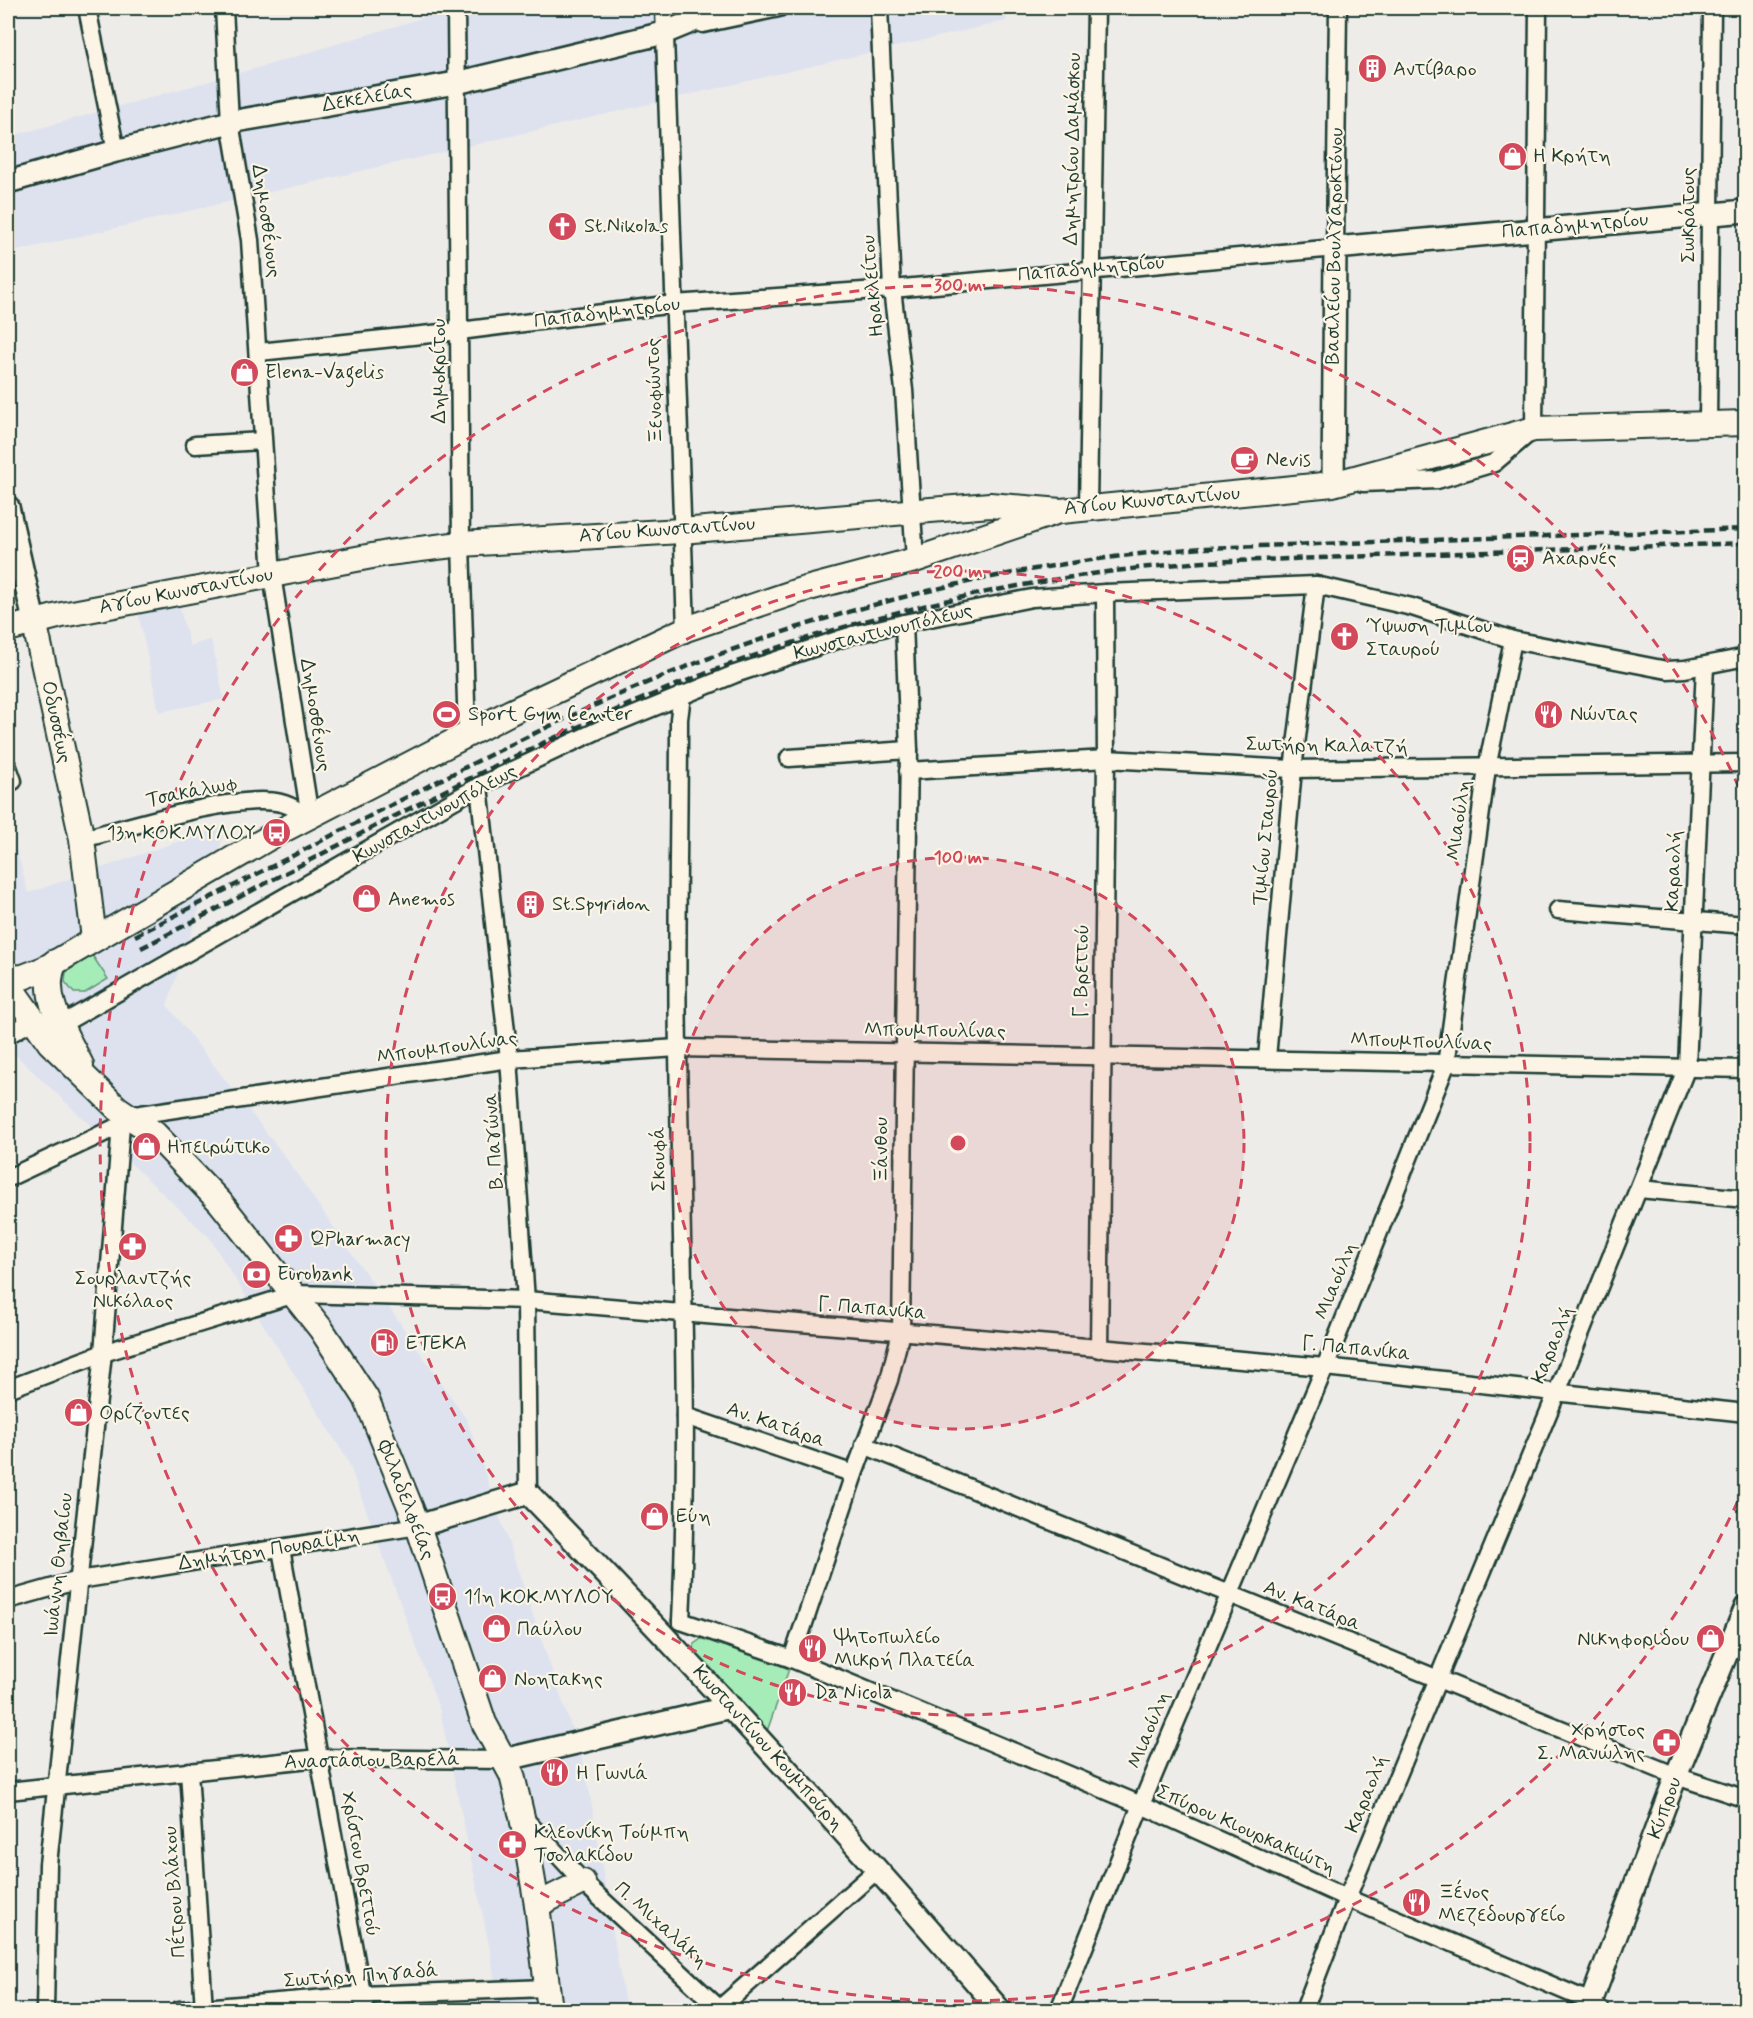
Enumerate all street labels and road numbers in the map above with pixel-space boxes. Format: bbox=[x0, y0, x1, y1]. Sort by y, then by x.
street label: Δημητρίου Δαμάσκου bbox=[1058, 52, 1088, 246]
street label: Δεκελείας bbox=[320, 77, 414, 119]
street label: Βασιλείου Βουλγαροκτόνου bbox=[1319, 127, 1351, 365]
street label: Δημοσθένους bbox=[245, 163, 287, 280]
street label: Σωκράτους bbox=[1675, 167, 1702, 263]
street label: Παπαδημητρίου bbox=[1501, 206, 1649, 246]
street label: Ηρακλείτου bbox=[855, 234, 891, 338]
street label: Παπαδημητρίου bbox=[1017, 249, 1165, 289]
street label: Παπαδημητρίου bbox=[532, 291, 682, 335]
street label: Δημοκρίτου bbox=[426, 318, 453, 424]
street label: Ξενοφώντος bbox=[640, 337, 670, 444]
street label: Αγίου Κωνσταντίνου bbox=[1063, 480, 1241, 522]
street label: Αγίου Κωνσταντίνου bbox=[578, 510, 756, 550]
street label: Αγίου Κωνσταντίνου bbox=[97, 561, 275, 621]
street label: Κωνσταντινουπόλεως bbox=[791, 597, 975, 667]
street label: Δημοσθένους bbox=[293, 656, 337, 774]
street label: Οδυσσέως bbox=[34, 678, 78, 766]
street label: Σωτήρη Καλατζή bbox=[1246, 731, 1408, 761]
street label: Κωνσταντινουπόλεως bbox=[348, 758, 522, 870]
street label: Τιμίου Σταυρού bbox=[1247, 767, 1285, 907]
street label: Τσακάλωφ bbox=[144, 770, 240, 814]
street label: Μιαούλη bbox=[1440, 778, 1478, 862]
street label: Καραολή bbox=[1659, 830, 1689, 912]
street label: Γ. Βρεττού bbox=[1068, 924, 1096, 1018]
street label: Μπουμπουλίνας bbox=[864, 1016, 1006, 1046]
street label: Μπουμπουλίνας bbox=[375, 1025, 519, 1071]
street label: Μπουμπουλίνας bbox=[1350, 1026, 1493, 1058]
street label: Β. Παγώνα bbox=[477, 1092, 511, 1190]
street label: Ξάνθου bbox=[868, 1117, 895, 1183]
street label: Σκουφά bbox=[645, 1126, 673, 1192]
street label: Μιαούλη bbox=[1308, 1238, 1364, 1324]
street label: Γ. Παπανίκα bbox=[816, 1291, 928, 1327]
street label: Καραολή bbox=[1525, 1302, 1581, 1388]
street label: Γ. Παπανίκα bbox=[1300, 1330, 1412, 1368]
street label: Αν. Κατάρα bbox=[723, 1395, 829, 1455]
street label: Φιλαδελφείας bbox=[370, 1435, 441, 1564]
street label: Ιωάννη Θηβαίου bbox=[38, 1492, 80, 1638]
street label: Δημήτρη Πουραΐμη bbox=[176, 1522, 362, 1578]
street label: Αν. Κατάρα bbox=[1259, 1574, 1365, 1638]
street label: Κωσταντίνου Κουμπούρη bbox=[686, 1659, 850, 1837]
street label: Μιαούλη bbox=[1121, 1687, 1177, 1773]
street label: Αναστάσιου Βαρελά bbox=[284, 1746, 460, 1776]
street label: Καραολή bbox=[1339, 1751, 1395, 1837]
street label: Κύπρου bbox=[1641, 1773, 1689, 1843]
street label: Σπύρου Κιουρκακιώτη bbox=[1152, 1778, 1340, 1882]
street label: Χρίστου Βρεττού bbox=[334, 1789, 386, 1939]
street label: Πέτρου Βλάχου bbox=[157, 1825, 193, 1959]
street label: Π. Μιχαλάκη bbox=[608, 1876, 714, 1974]
street label: Σωτήρη Πηγαδά bbox=[283, 1957, 440, 1995]

